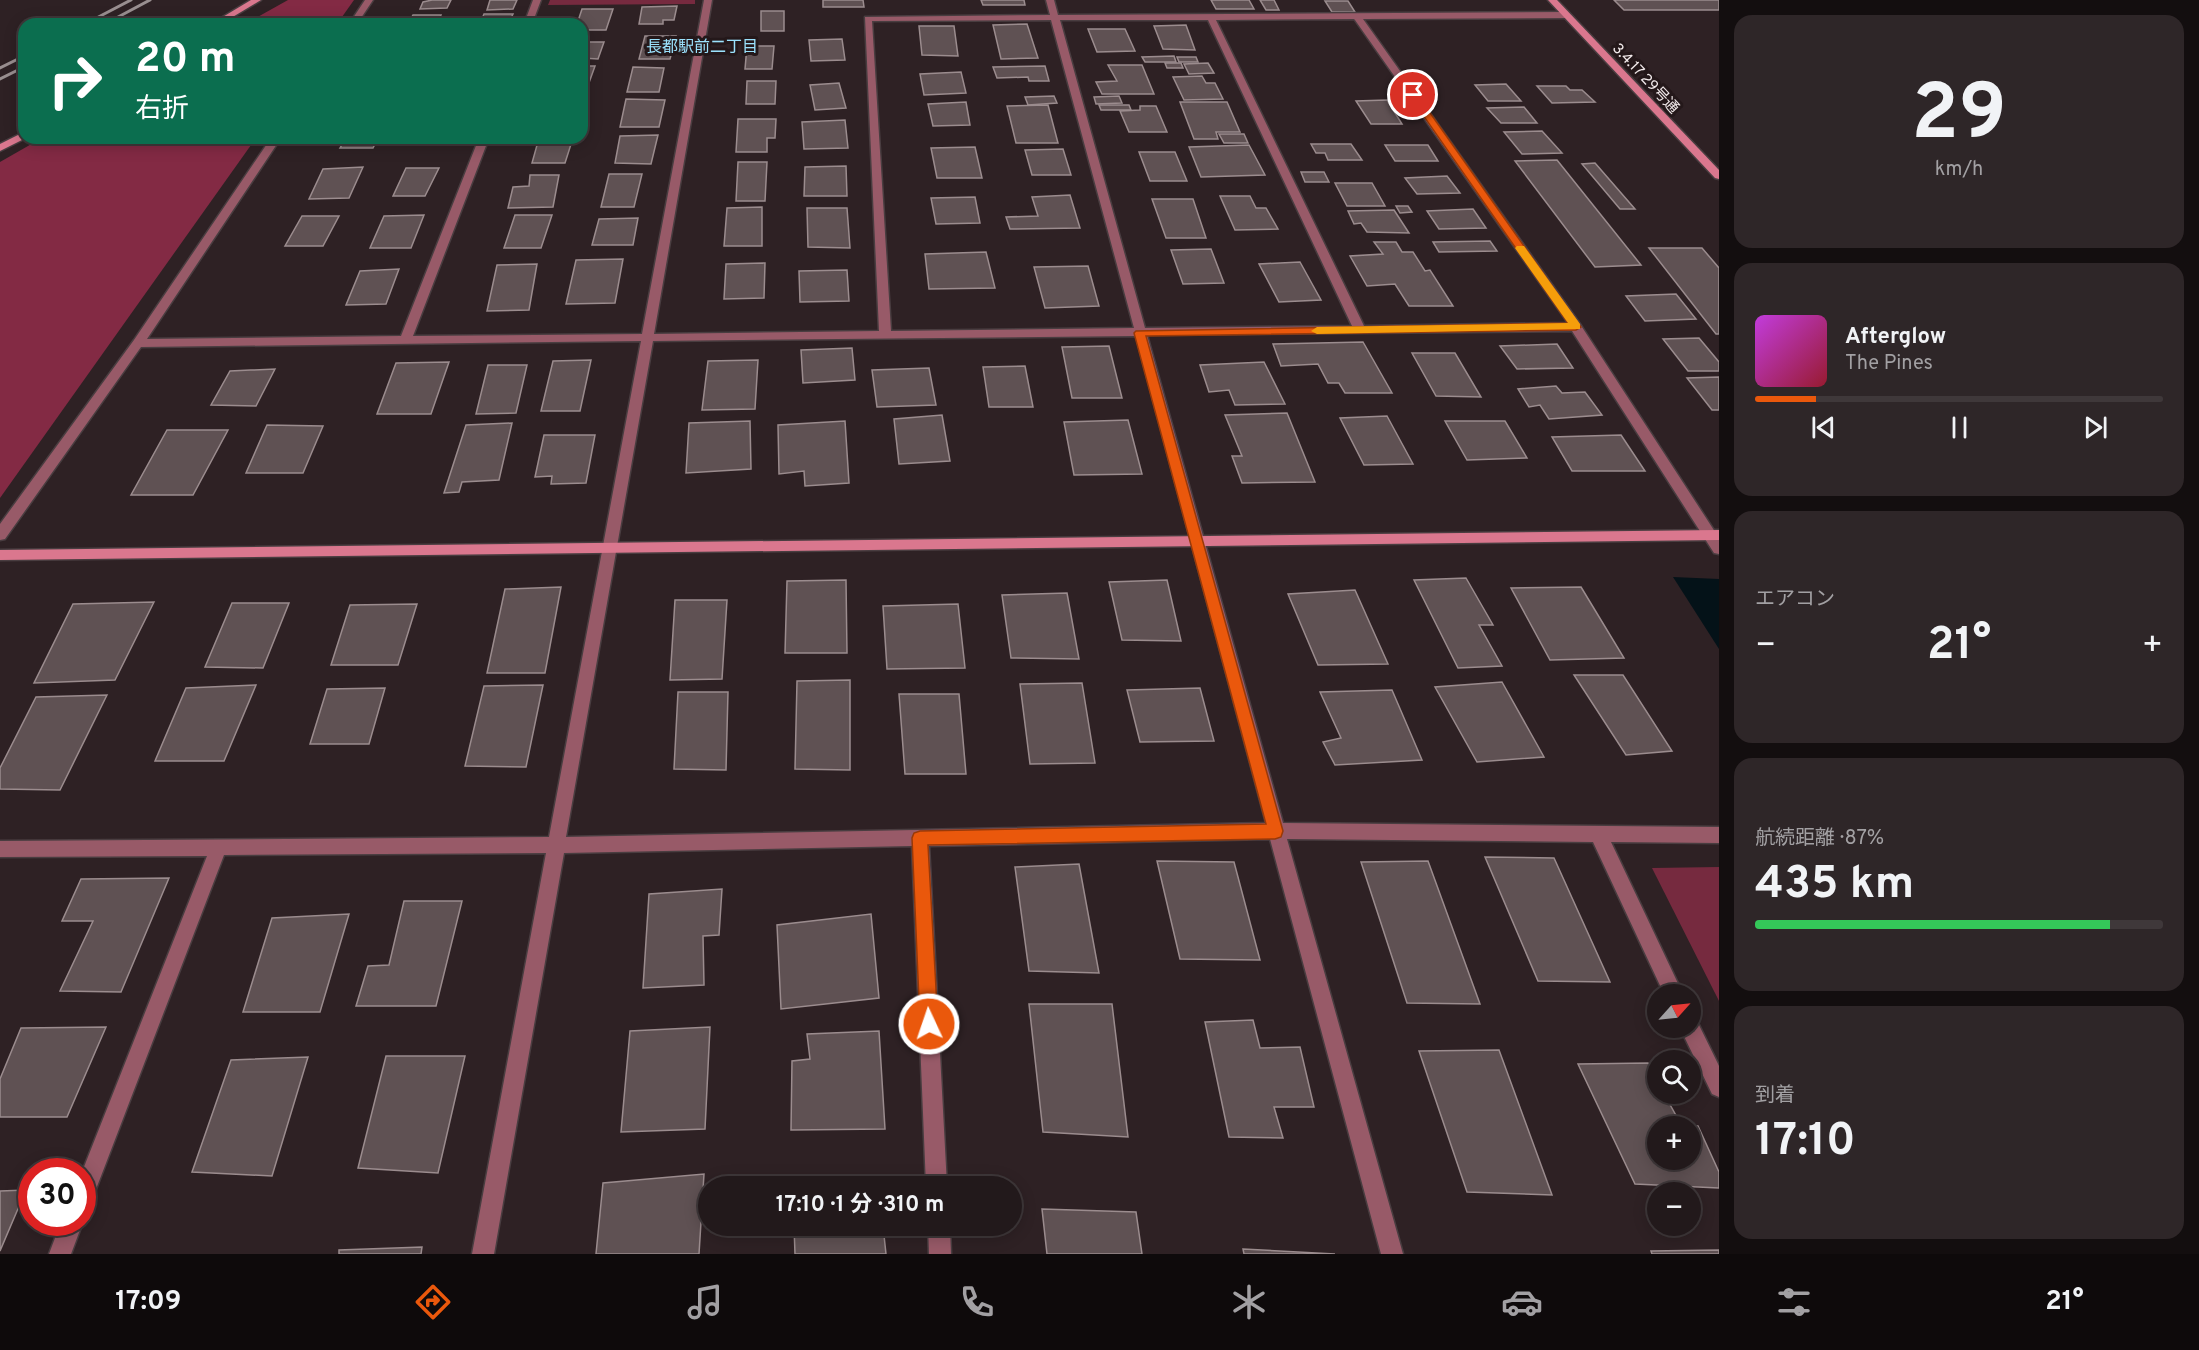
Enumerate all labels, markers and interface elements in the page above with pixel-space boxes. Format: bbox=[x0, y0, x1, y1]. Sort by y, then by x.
text: 20 m bbox=[135, 34, 236, 87]
district label: 長都駅前二丁目 bbox=[646, 38, 758, 58]
street label: 3.4.17 29号通 bbox=[1607, 40, 1682, 118]
icon: right bbox=[36, 42, 114, 120]
text: 29 bbox=[1911, 68, 2007, 167]
pin bbox=[1387, 69, 1438, 120]
icon: arrive bbox=[1396, 78, 1429, 111]
text: 右折 bbox=[135, 93, 189, 127]
text: km/h bbox=[1935, 157, 1983, 183]
text: Afterglow bbox=[1845, 324, 1946, 351]
text: The Pines bbox=[1845, 351, 1933, 377]
icon: previous bbox=[1807, 411, 1840, 444]
icon: pause bbox=[1943, 411, 1976, 444]
icon: next bbox=[2079, 411, 2112, 444]
text: エアコン bbox=[1755, 587, 1835, 613]
text: 21° bbox=[1927, 618, 1991, 675]
text: − bbox=[1755, 626, 1776, 668]
text: + bbox=[2142, 626, 2163, 668]
text: 航続距離 · 87% bbox=[1755, 826, 1884, 852]
text: 435 km bbox=[1755, 857, 1914, 914]
north arrow bbox=[1647, 984, 1701, 1038]
map controls bbox=[1647, 984, 1701, 1236]
position arrow bbox=[897, 992, 961, 1056]
button: search bbox=[1647, 1050, 1701, 1104]
text: 到着 bbox=[1755, 1083, 1795, 1109]
text: 17:10 bbox=[1755, 1114, 1856, 1171]
button: + bbox=[1647, 1116, 1701, 1170]
speed limit sign: 30 bbox=[18, 1158, 96, 1236]
button: − bbox=[1647, 1182, 1701, 1236]
text: 17:10 · 1 分 · 310 m bbox=[776, 1192, 944, 1219]
icon: directions bbox=[412, 1281, 454, 1323]
icon: music bbox=[684, 1281, 726, 1323]
icon: phone bbox=[956, 1281, 998, 1323]
icon: climate bbox=[1228, 1281, 1270, 1323]
icon: car bbox=[1501, 1281, 1543, 1323]
icon: filters bbox=[1773, 1281, 1815, 1323]
text: 17:09 bbox=[115, 1285, 181, 1319]
text: 21° bbox=[2045, 1285, 2084, 1319]

